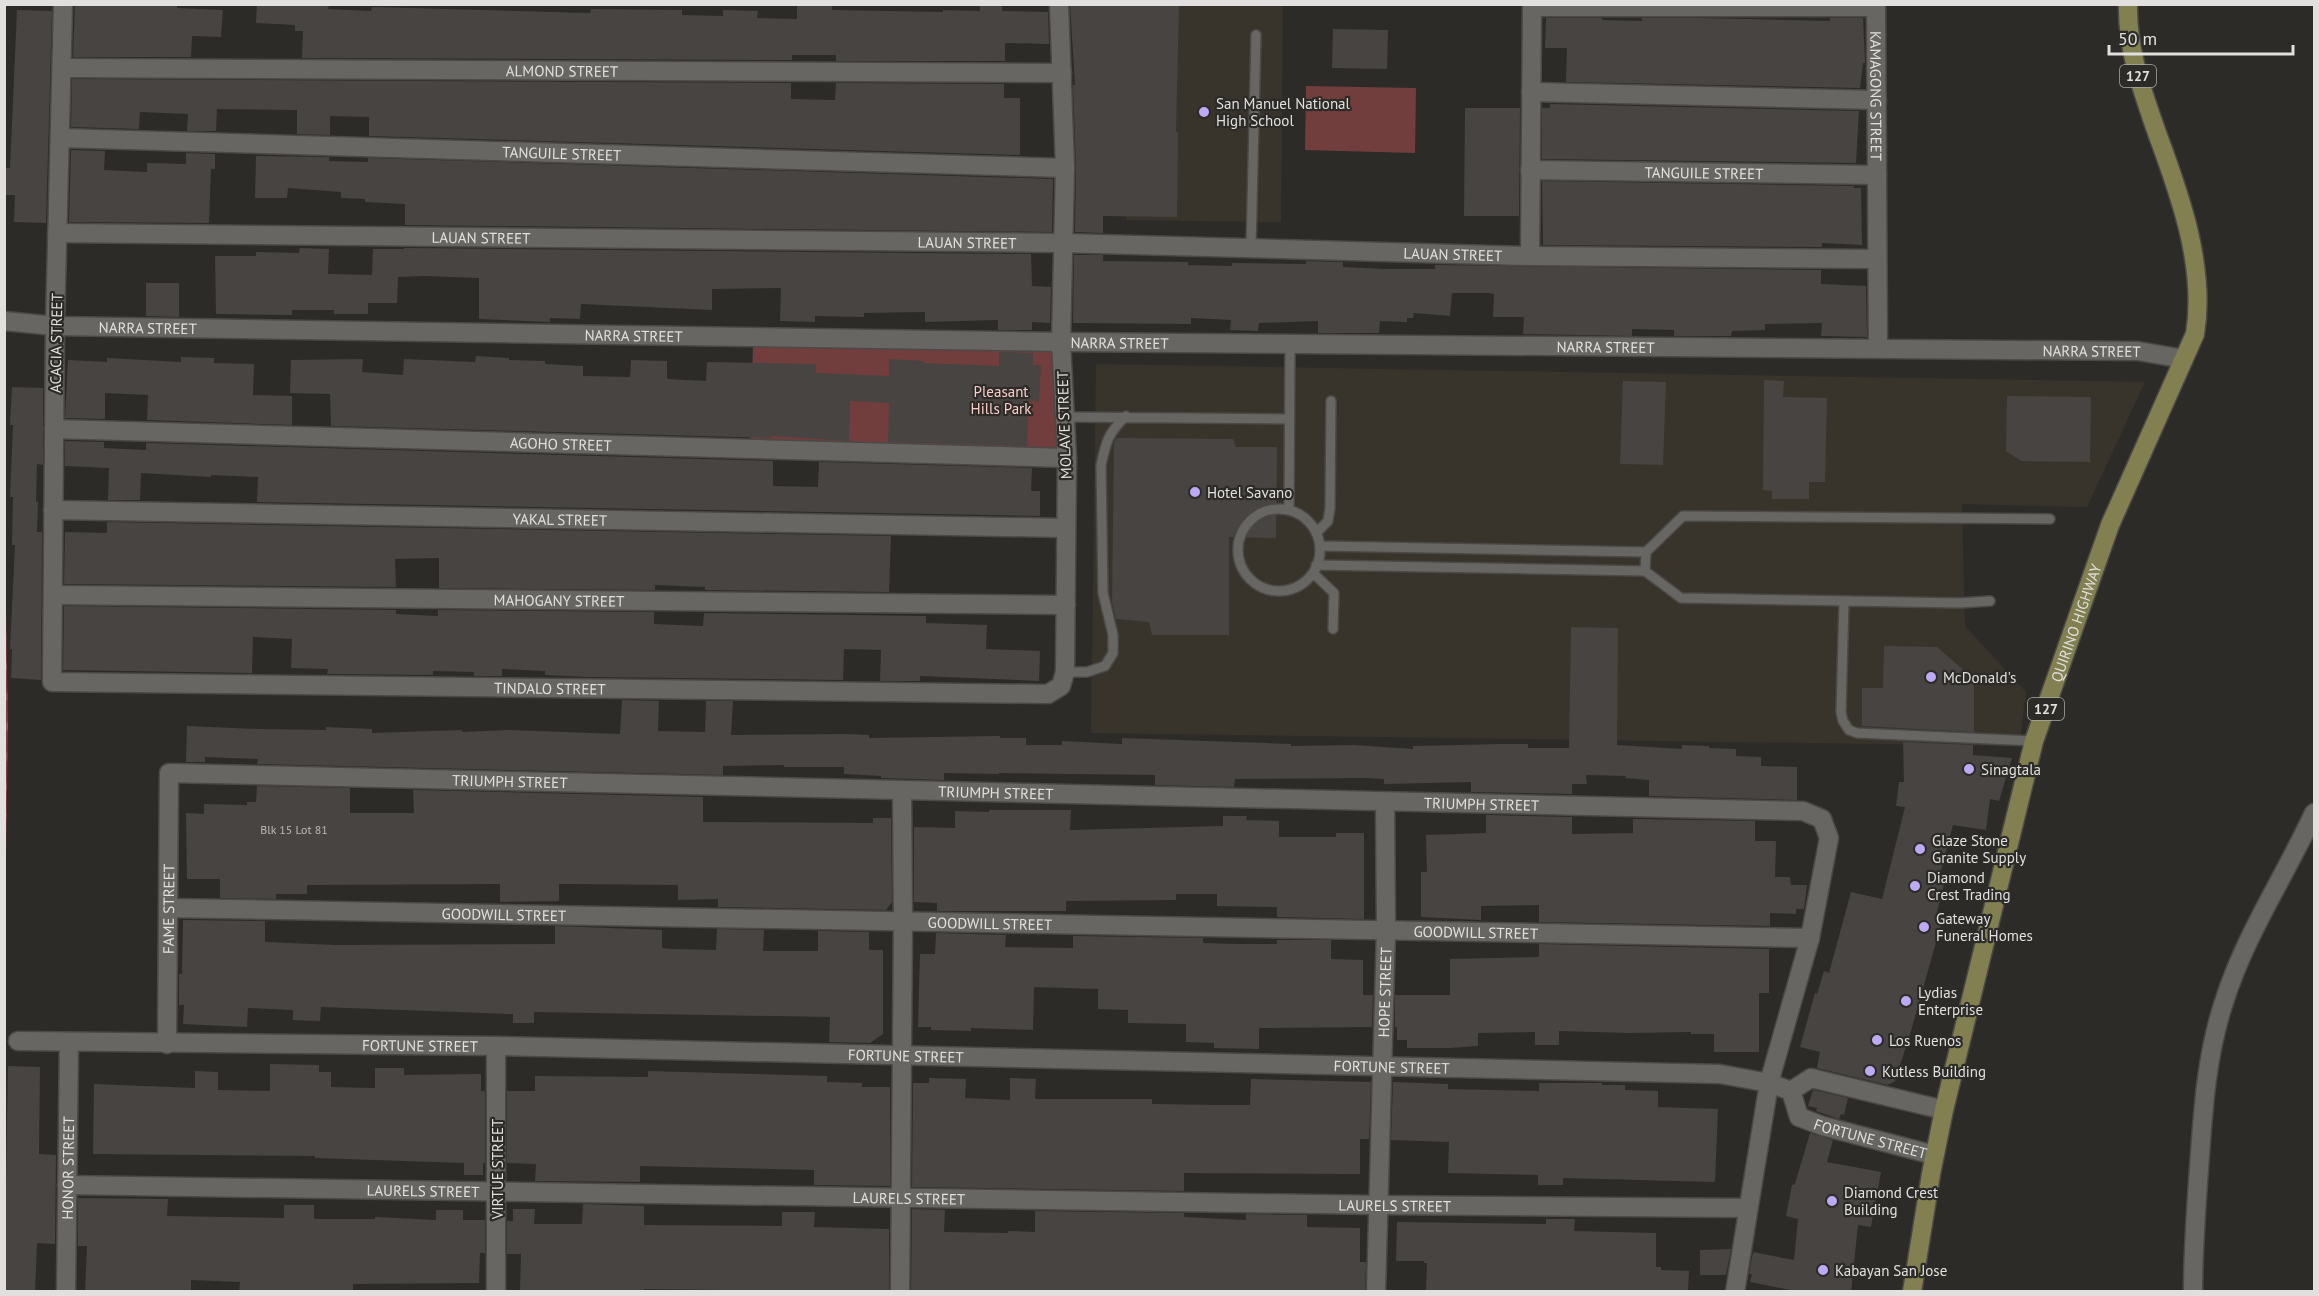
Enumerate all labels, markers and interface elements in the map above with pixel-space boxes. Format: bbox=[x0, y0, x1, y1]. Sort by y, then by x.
scale bar bbox=[2109, 18, 2294, 56]
text: 50 m bbox=[2118, 27, 2157, 50]
street label: KAMAGONG STREET bbox=[1867, 31, 1886, 162]
street label: ALMOND STREET bbox=[506, 61, 619, 80]
road number: 127 bbox=[2120, 65, 2156, 87]
place label: San Manuel National High School bbox=[1216, 94, 1351, 130]
marker: San Manuel National High School bbox=[1197, 105, 1211, 119]
street label: TANGUILE STREET bbox=[502, 142, 622, 164]
street label: TANGUILE STREET bbox=[1644, 162, 1764, 183]
street label: LAUAN STREET bbox=[431, 227, 531, 247]
street label: LAUAN STREET bbox=[917, 232, 1017, 252]
street label: LAUAN STREET bbox=[1403, 243, 1503, 265]
street label: ACACIA STREET bbox=[46, 292, 66, 393]
street label: NARRA STREET bbox=[98, 317, 198, 338]
street label: NARRA STREET bbox=[584, 325, 684, 345]
street label: NARRA STREET bbox=[1070, 333, 1169, 352]
street label: NARRA STREET bbox=[1556, 337, 1655, 356]
street label: NARRA STREET bbox=[2042, 341, 2141, 361]
street label: MOLAVE STREET bbox=[1053, 370, 1075, 479]
park label: Pleasant Hills Park bbox=[971, 382, 1032, 418]
street label: AGOHO STREET bbox=[510, 433, 613, 454]
place label: Hotel Savano bbox=[1207, 483, 1292, 502]
marker: Hotel Savano bbox=[1188, 485, 1202, 499]
street label: YAKAL STREET bbox=[513, 509, 608, 529]
street label: QUIRINO HIGHWAY bbox=[2046, 561, 2105, 684]
street label: MAHOGANY STREET bbox=[494, 590, 625, 610]
place label: McDonald's bbox=[1943, 668, 2016, 687]
marker: McDonald's bbox=[1924, 670, 1938, 684]
street label: TINDALO STREET bbox=[494, 678, 607, 698]
road number: 127 bbox=[2028, 698, 2064, 720]
place label: Sinagtala bbox=[1981, 760, 2041, 779]
marker: Sinagtala bbox=[1962, 762, 1976, 776]
street label: TRIUMPH STREET bbox=[452, 770, 569, 792]
street label: TRIUMPH STREET bbox=[938, 781, 1054, 803]
street label: TRIUMPH STREET bbox=[1424, 793, 1540, 814]
house number: Blk 15 Lot 81 bbox=[260, 822, 328, 837]
place label: Glaze Stone Granite Supply bbox=[1932, 831, 2026, 867]
marker: Glaze Stone Granite Supply bbox=[1913, 842, 1927, 856]
street label: FAME STREET bbox=[158, 863, 178, 954]
place label: Diamond Crest Trading bbox=[1927, 868, 2011, 904]
marker: Diamond Crest Trading bbox=[1908, 879, 1922, 893]
street label: GOODWILL STREET bbox=[441, 904, 567, 925]
place label: Gateway Funeral Homes bbox=[1936, 909, 2033, 945]
street label: GOODWILL STREET bbox=[927, 912, 1053, 934]
marker: Gateway Funeral Homes bbox=[1917, 920, 1931, 934]
street label: GOODWILL STREET bbox=[1413, 921, 1539, 943]
street label: HOPE STREET bbox=[1374, 946, 1395, 1038]
place label: Lydias Enterprise bbox=[1918, 983, 1983, 1019]
marker: Lydias Enterprise bbox=[1899, 994, 1913, 1008]
place label: Los Ruenos bbox=[1889, 1031, 1961, 1050]
marker: Los Ruenos bbox=[1870, 1033, 1884, 1047]
street label: FORTUNE STREET bbox=[362, 1035, 479, 1055]
street label: FORTUNE STREET bbox=[848, 1045, 965, 1066]
street label: FORTUNE STREET bbox=[1334, 1056, 1451, 1077]
place label: Kutless Building bbox=[1882, 1062, 1986, 1081]
marker: Kutless Building bbox=[1863, 1064, 1877, 1078]
street label: FORTUNE STREET bbox=[1811, 1114, 1930, 1162]
street label: HONOR STREET bbox=[57, 1116, 78, 1220]
street label: VIRTUE STREET bbox=[488, 1118, 507, 1220]
street label: LAURELS STREET bbox=[366, 1180, 480, 1201]
place label: Diamond Crest Building bbox=[1844, 1183, 1938, 1219]
street label: LAURELS STREET bbox=[852, 1187, 966, 1208]
marker: Diamond Crest Building bbox=[1825, 1194, 1839, 1208]
street label: LAURELS STREET bbox=[1338, 1195, 1452, 1215]
place label: Kabayan San Jose bbox=[1835, 1261, 1947, 1280]
marker: Kabayan San Jose bbox=[1816, 1263, 1830, 1277]

